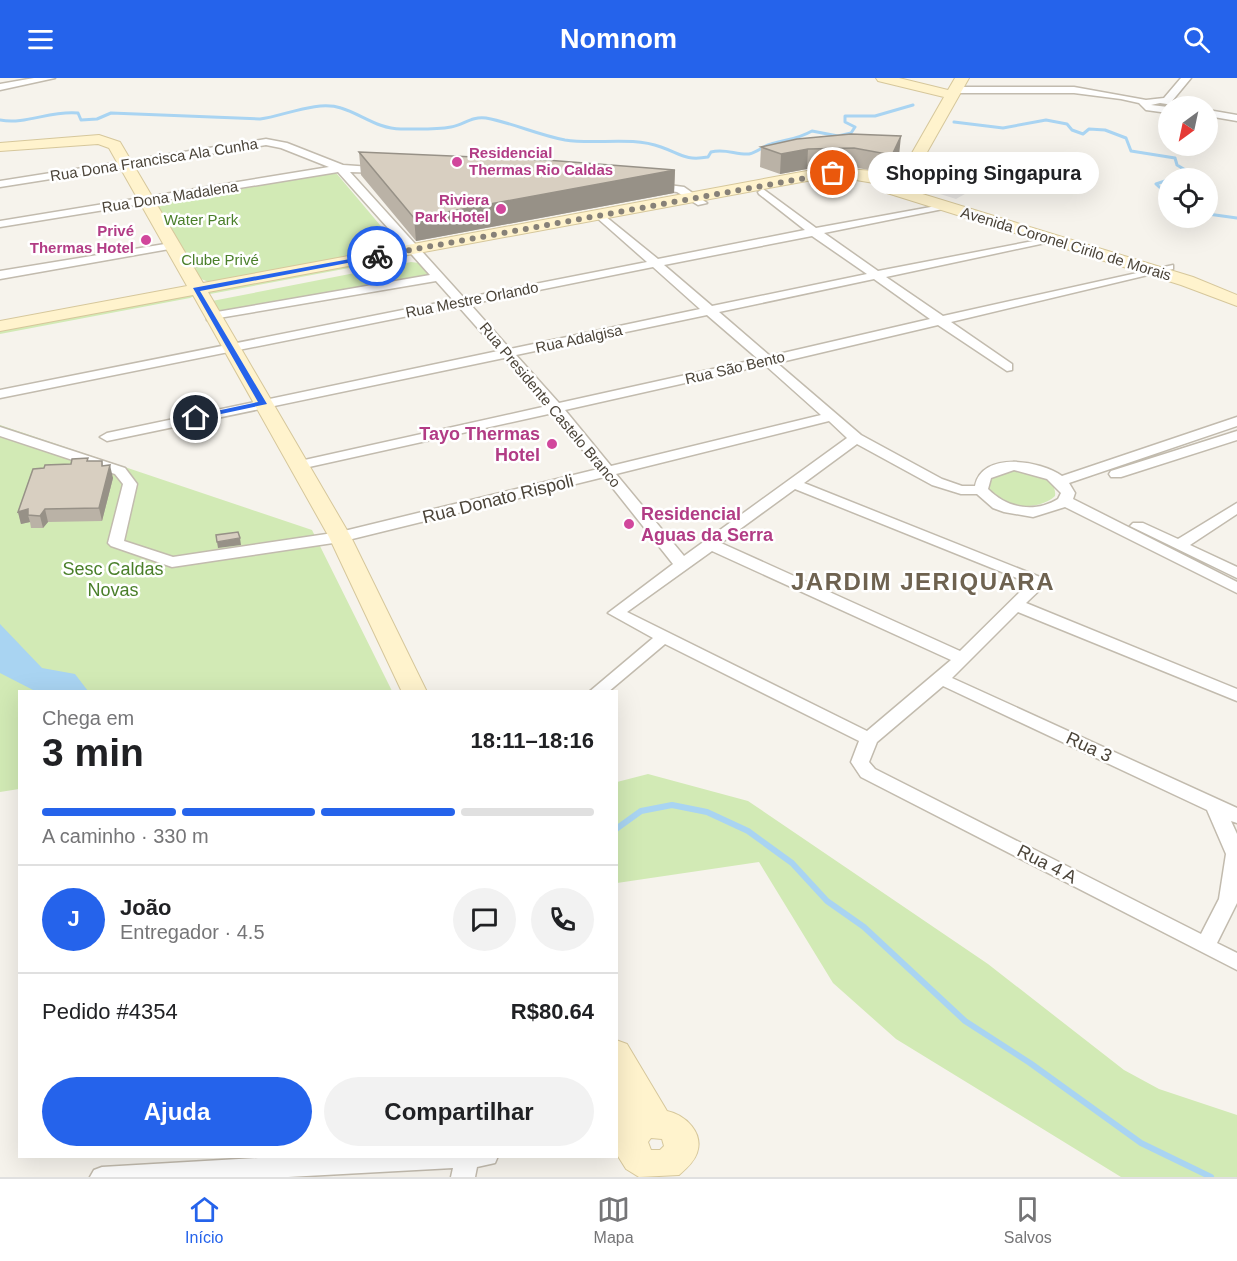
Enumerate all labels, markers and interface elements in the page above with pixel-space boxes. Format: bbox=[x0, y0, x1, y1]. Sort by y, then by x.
icon: menu bbox=[24, 23, 57, 56]
icon: search bbox=[1180, 23, 1213, 56]
text: Nomnom bbox=[560, 24, 677, 54]
north arrow bbox=[1158, 96, 1218, 156]
map controls bbox=[1158, 96, 1218, 228]
street label: Rua Dona Francisca Ala Cunha bbox=[49, 135, 260, 184]
place label: Residencial Thermas Rio Caldas bbox=[469, 144, 613, 178]
pin bbox=[807, 147, 858, 198]
callout: Shopping Singapura bbox=[869, 152, 1100, 194]
marker: Residencial Thermas Rio Caldas bbox=[450, 155, 464, 169]
icon: bag bbox=[816, 156, 849, 189]
text: Shopping Singapura bbox=[886, 162, 1081, 184]
button: locate bbox=[1158, 168, 1218, 228]
street label: Rua Dona Madalena bbox=[101, 177, 240, 216]
place label: Riviera Park Hotel bbox=[415, 191, 490, 225]
marker: Riviera Park Hotel bbox=[494, 202, 508, 216]
street label: Avenida Coronel Cirilo de Morais bbox=[959, 203, 1173, 284]
park label: Water Park bbox=[164, 211, 239, 228]
place label: Privé Thermas Hotel bbox=[30, 222, 134, 256]
courier bbox=[347, 226, 407, 286]
marker: Privé Thermas Hotel bbox=[139, 233, 153, 247]
icon: bike bbox=[361, 240, 394, 273]
park label: Clube Privé bbox=[181, 251, 259, 268]
street label: Rua Mestre Orlando bbox=[404, 278, 540, 321]
street label: Rua Presidente Castelo Branco bbox=[476, 319, 624, 491]
street label: Rua Adalgisa bbox=[534, 321, 625, 356]
street label: Rua São Bento bbox=[683, 348, 786, 387]
pin bbox=[170, 392, 221, 443]
icon: home bbox=[179, 401, 212, 434]
place label: Tayo Thermas Hotel bbox=[419, 424, 540, 465]
marker: Tayo Thermas Hotel bbox=[545, 437, 559, 451]
street label: Rua Donato Rispoli bbox=[420, 471, 576, 527]
place label: Residencial Aguas da Serra bbox=[641, 504, 774, 545]
marker: Residencial Aguas da Serra bbox=[622, 517, 636, 531]
park label: Sesc Caldas Novas bbox=[62, 559, 164, 600]
district label: JARDIM JERIQUARA bbox=[791, 568, 1055, 595]
text: Chega em bbox=[42, 707, 134, 729]
text: 18:11–18:16 bbox=[470, 728, 594, 753]
street label: Rua 3 bbox=[1063, 728, 1115, 766]
text: 3 min bbox=[42, 731, 144, 774]
text: A caminho · 330 m bbox=[42, 825, 209, 847]
street label: Rua 4 A bbox=[1014, 841, 1080, 887]
button: chat bbox=[453, 888, 516, 951]
button: phone bbox=[531, 888, 594, 951]
text: João bbox=[120, 895, 171, 920]
text: J bbox=[67, 906, 80, 931]
text: Entregador · 4.5 bbox=[120, 921, 265, 943]
text: Pedido #4354 bbox=[42, 999, 178, 1024]
text: R$80.64 bbox=[511, 999, 594, 1024]
button: Ajuda bbox=[42, 1077, 312, 1146]
button: Compartilhar bbox=[324, 1077, 594, 1146]
tab: Início bbox=[185, 1193, 223, 1247]
tab: Mapa bbox=[594, 1193, 634, 1247]
tab: Salvos bbox=[1004, 1193, 1052, 1247]

